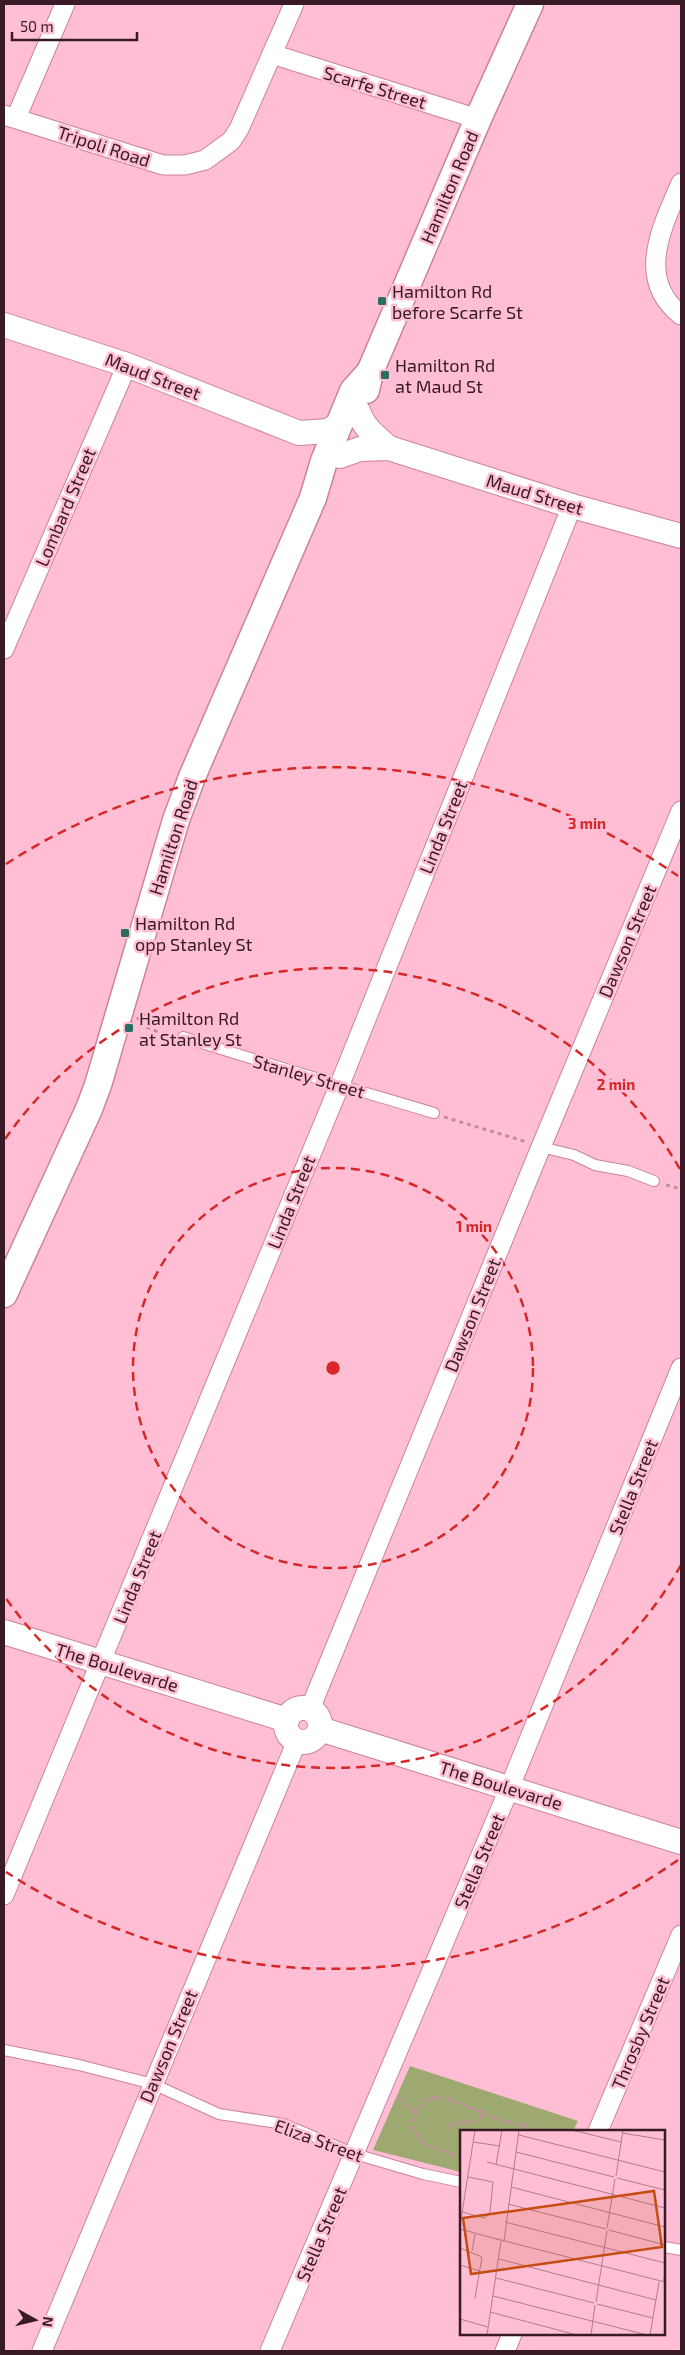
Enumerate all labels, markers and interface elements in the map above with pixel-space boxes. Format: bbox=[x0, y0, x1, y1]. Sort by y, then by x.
scale bar bbox=[12, 10, 138, 42]
text: 50 m bbox=[20, 17, 54, 35]
street label: Scarfe Street bbox=[321, 61, 429, 113]
street label: Tripoli Road bbox=[55, 121, 153, 171]
street label: Hamilton Road bbox=[415, 127, 483, 247]
place label: Hamilton Rd before Scarfe St bbox=[392, 280, 523, 323]
marker: Hamilton Rd before Scarfe St bbox=[376, 295, 388, 307]
street label: Maud Street bbox=[102, 348, 204, 404]
place label: Hamilton Rd at Maud St bbox=[395, 354, 495, 397]
marker: Hamilton Rd at Maud St bbox=[379, 369, 391, 381]
street label: Lombard Street bbox=[30, 444, 100, 570]
street label: Maud Street bbox=[484, 469, 586, 519]
street label: Hamilton Road bbox=[144, 776, 202, 898]
street label: Linda Street bbox=[414, 777, 472, 877]
text: 3 min bbox=[568, 814, 606, 832]
street label: Dawson Street bbox=[593, 881, 661, 1001]
place label: Hamilton Rd opp Stanley St bbox=[135, 912, 252, 955]
marker: Hamilton Rd opp Stanley St bbox=[119, 927, 131, 939]
place label: Hamilton Rd at Stanley St bbox=[139, 1007, 242, 1050]
marker: Hamilton Rd at Stanley St bbox=[123, 1022, 135, 1034]
street label: Stanley Street bbox=[251, 1050, 368, 1103]
text: 2 min bbox=[597, 1075, 635, 1093]
street label: Linda Street bbox=[262, 1152, 320, 1252]
text: 1 min bbox=[456, 1217, 492, 1235]
street label: Dawson Street bbox=[439, 1255, 505, 1375]
centre of rings bbox=[324, 1359, 342, 1377]
street label: Stella Street bbox=[604, 1436, 662, 1538]
street label: Linda Street bbox=[108, 1527, 166, 1627]
street label: The Boulevarde bbox=[53, 1638, 181, 1696]
street label: The Boulevarde bbox=[437, 1756, 565, 1814]
street label: Stella Street bbox=[449, 1810, 509, 1912]
street label: Throsby Street bbox=[606, 1973, 674, 2093]
street label: Dawson Street bbox=[134, 1986, 202, 2106]
street label: Eliza Street bbox=[272, 2114, 367, 2166]
inset map bbox=[460, 2130, 665, 2335]
street label: Stella Street bbox=[291, 2183, 351, 2285]
north arrow bbox=[10, 2295, 60, 2345]
text: N bbox=[39, 2316, 57, 2328]

